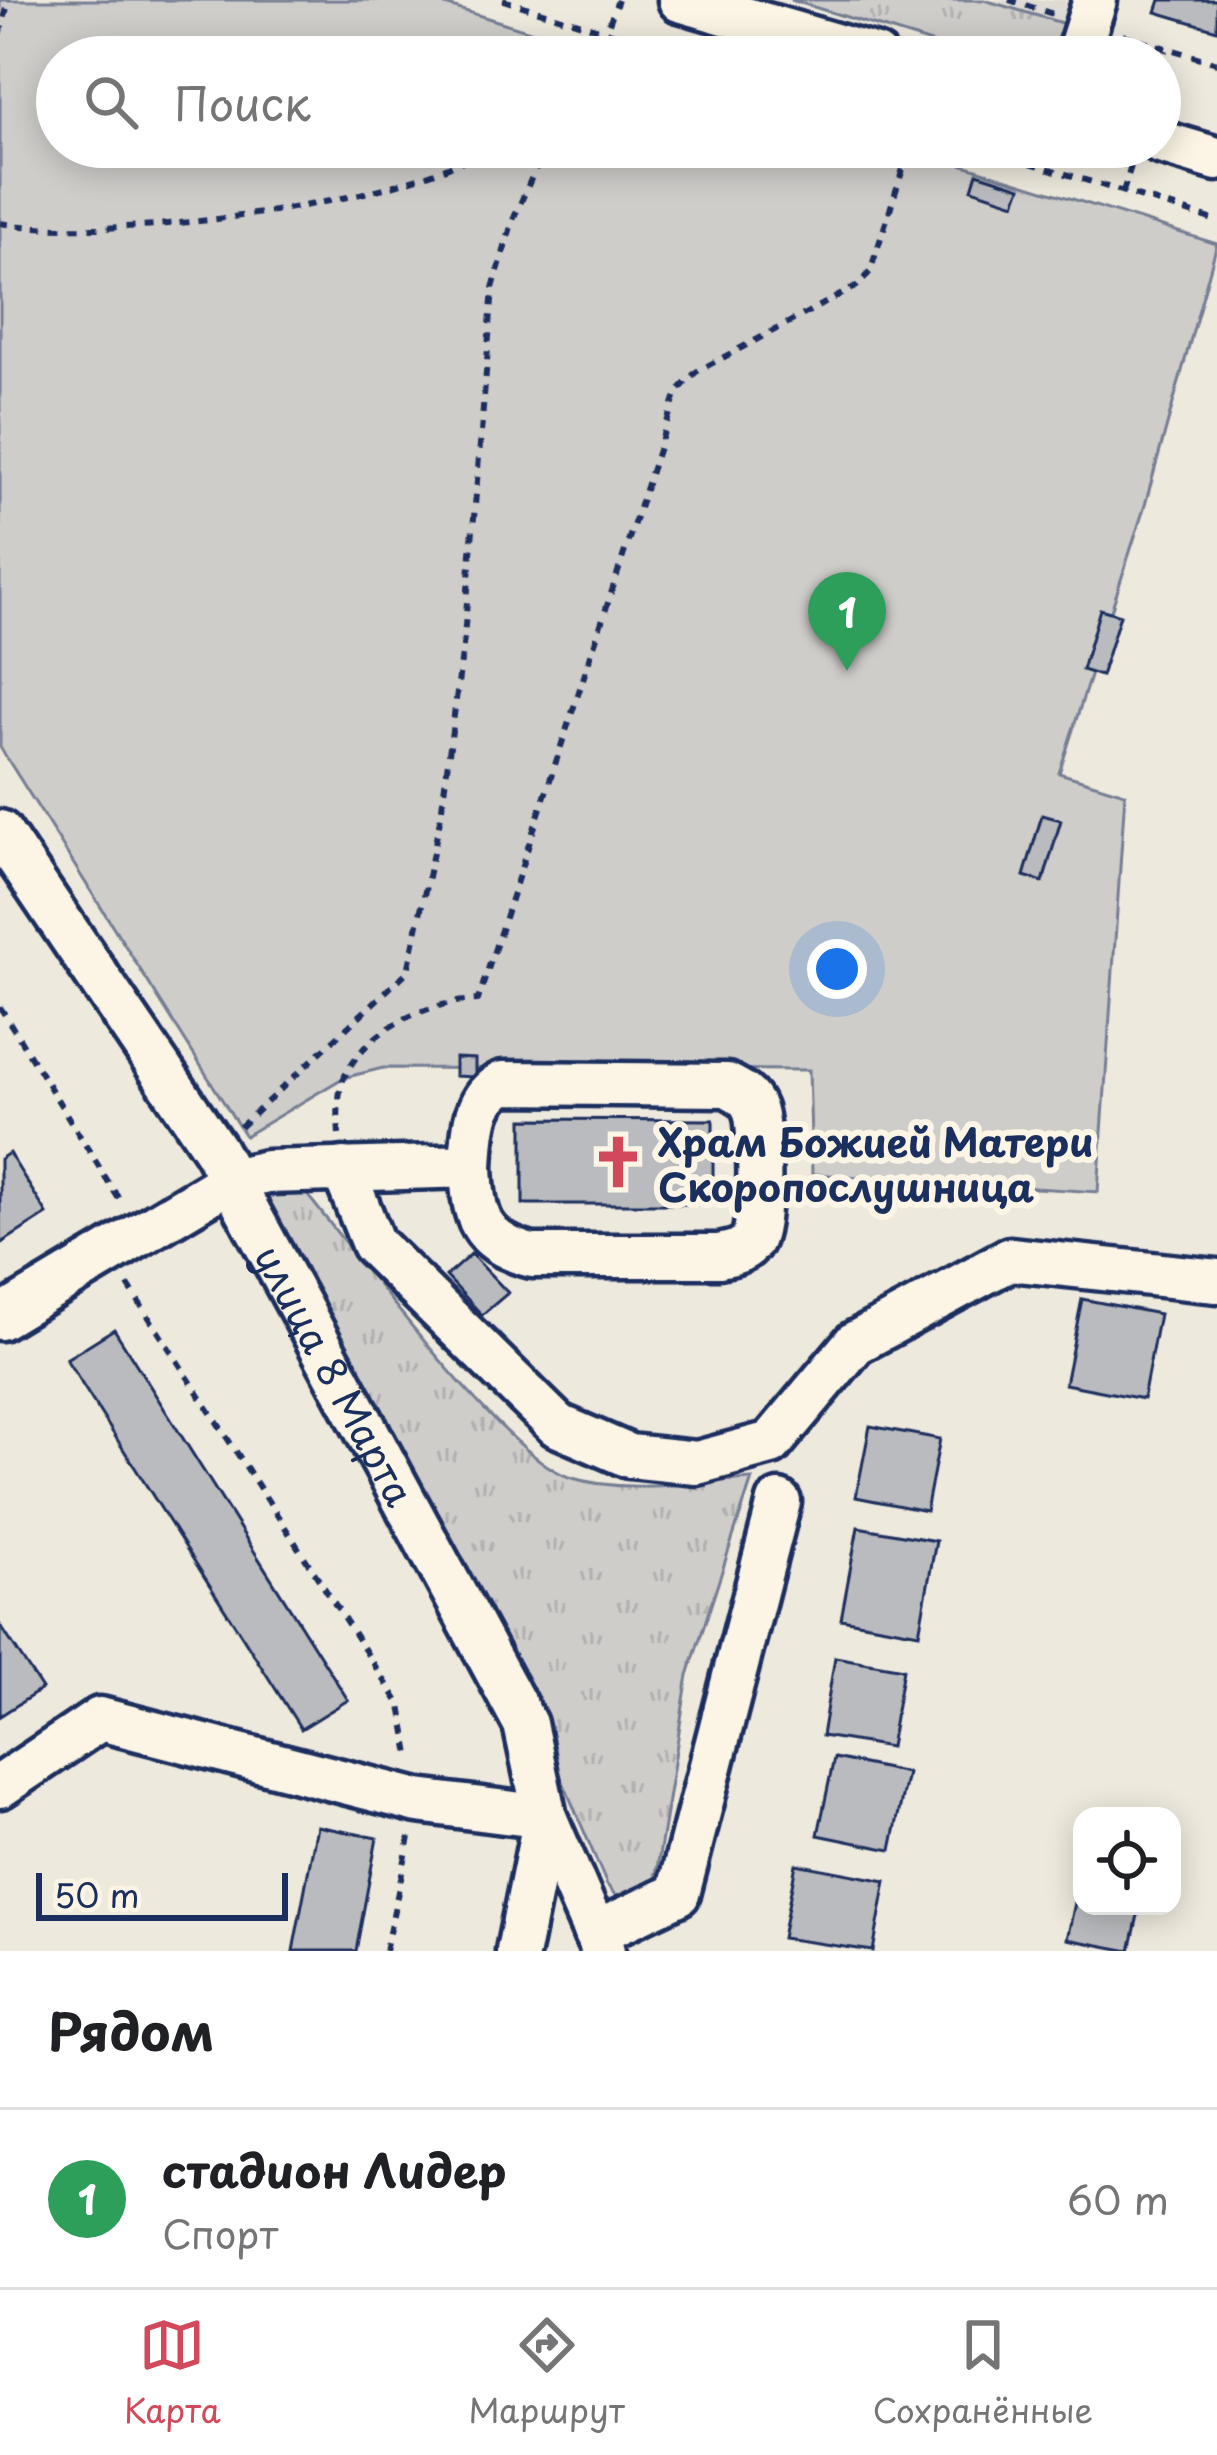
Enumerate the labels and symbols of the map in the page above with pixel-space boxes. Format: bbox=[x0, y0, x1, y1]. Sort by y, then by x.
pin: 1 bbox=[808, 572, 886, 671]
your location bbox=[807, 939, 867, 999]
place label: Храм Божией Матери Скоропослушница bbox=[658, 1111, 1094, 1215]
church icon: Храм Божией Матери Скоропослушница bbox=[589, 1133, 647, 1191]
street label: улица 8 Марта bbox=[242, 1233, 431, 1516]
scale bar bbox=[36, 1867, 288, 1920]

